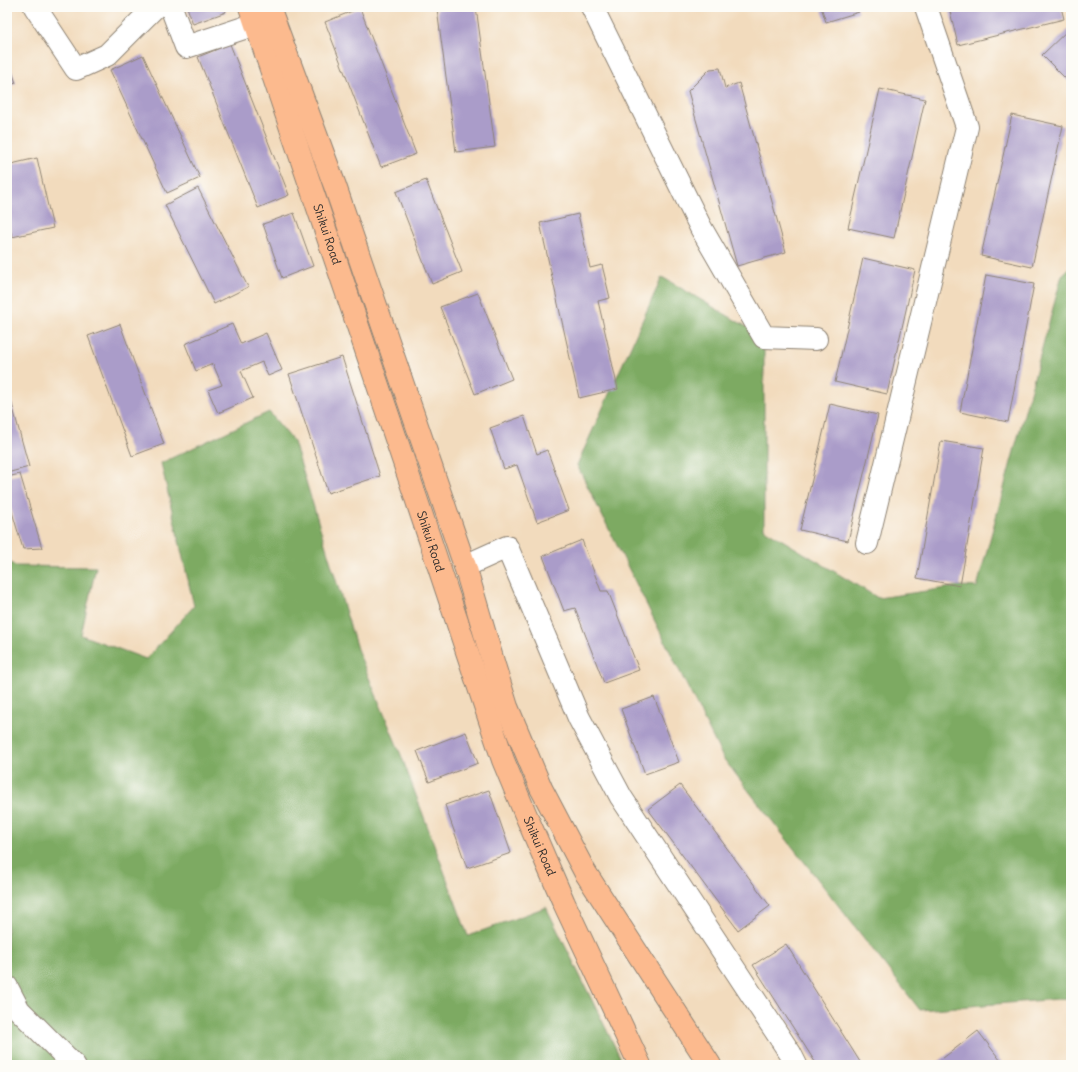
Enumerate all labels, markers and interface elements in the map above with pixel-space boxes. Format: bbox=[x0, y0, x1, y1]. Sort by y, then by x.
street label: Shikui Road bbox=[310, 202, 345, 267]
street label: Shikui Road bbox=[414, 509, 448, 574]
street label: Shikui Road bbox=[520, 814, 559, 878]

